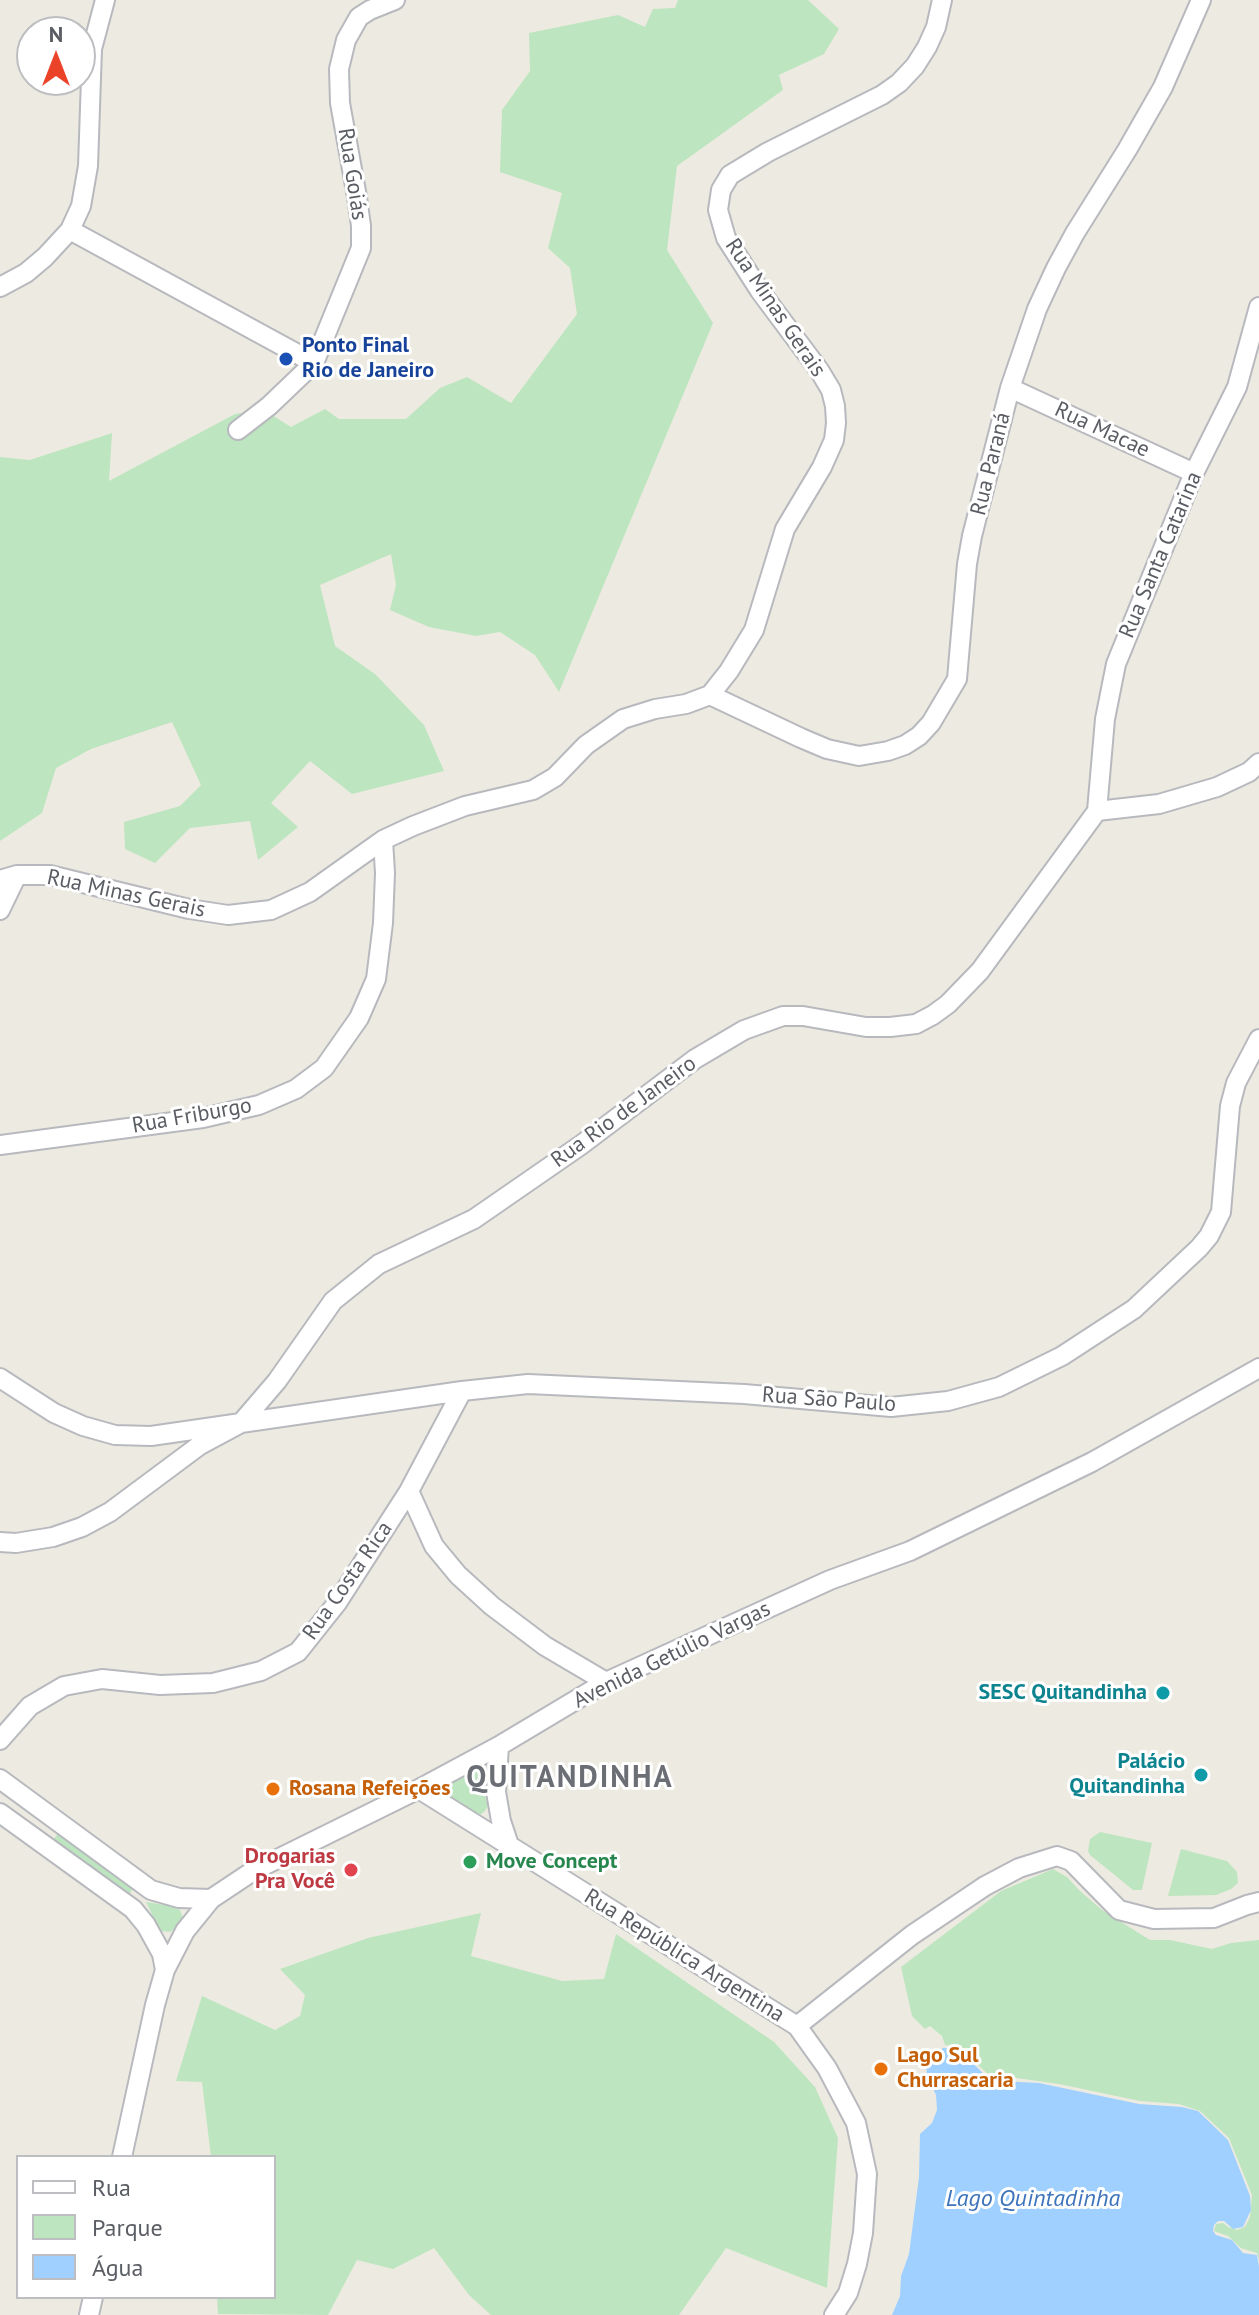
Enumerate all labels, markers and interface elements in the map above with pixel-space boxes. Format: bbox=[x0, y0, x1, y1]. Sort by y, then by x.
north arrow bbox=[16, 16, 96, 96]
text: N bbox=[49, 20, 63, 48]
street label: Rua Goiás bbox=[332, 126, 372, 222]
street label: Rua Minas Gerais bbox=[719, 234, 831, 382]
place label: Ponto Final Rio de Janeiro bbox=[302, 333, 434, 384]
marker: Ponto Final Rio de Janeiro bbox=[277, 350, 295, 368]
street label: Rua Macae bbox=[1050, 397, 1154, 463]
street label: Rua Paraná bbox=[965, 410, 1017, 518]
street label: Rua Santa Catarina bbox=[1114, 468, 1208, 642]
street label: Rua Minas Gerais bbox=[44, 864, 208, 924]
street label: Rua Rio de Janeiro bbox=[546, 1051, 702, 1173]
street label: Rua Friburgo bbox=[130, 1092, 254, 1140]
street label: Rua São Paulo bbox=[761, 1382, 897, 1418]
street label: Rua Costa Rica bbox=[297, 1517, 399, 1645]
street label: Avenida Getúlio Vargas bbox=[569, 1596, 775, 1714]
place label: SESC Quitandinha bbox=[979, 1680, 1147, 1706]
marker: SESC Quitandinha bbox=[1154, 1684, 1172, 1702]
place label: Palácio Quitandinha bbox=[1069, 1749, 1185, 1800]
district label: QUITANDINHA bbox=[466, 1760, 674, 1796]
marker: Palácio Quitandinha bbox=[1192, 1766, 1210, 1784]
place label: Rosana Refeições bbox=[289, 1776, 451, 1802]
marker: Rosana Refeições bbox=[264, 1780, 282, 1798]
place label: Drogarias Pra Você bbox=[245, 1844, 335, 1896]
place label: Move Concept bbox=[486, 1849, 617, 1875]
marker: Move Concept bbox=[461, 1853, 479, 1871]
marker: Drogarias Pra Você bbox=[342, 1861, 360, 1879]
street label: Rua República Argentina bbox=[579, 1884, 789, 2028]
place label: Lago Sul Churrascaria bbox=[897, 2043, 1014, 2094]
marker: Lago Sul Churrascaria bbox=[872, 2060, 890, 2078]
legend bbox=[16, 2155, 276, 2299]
text: Rua bbox=[92, 2172, 131, 2203]
water label: Lago Quintadinha bbox=[946, 2185, 1120, 2213]
text: Parque bbox=[92, 2212, 163, 2243]
text: Água bbox=[92, 2252, 143, 2283]

